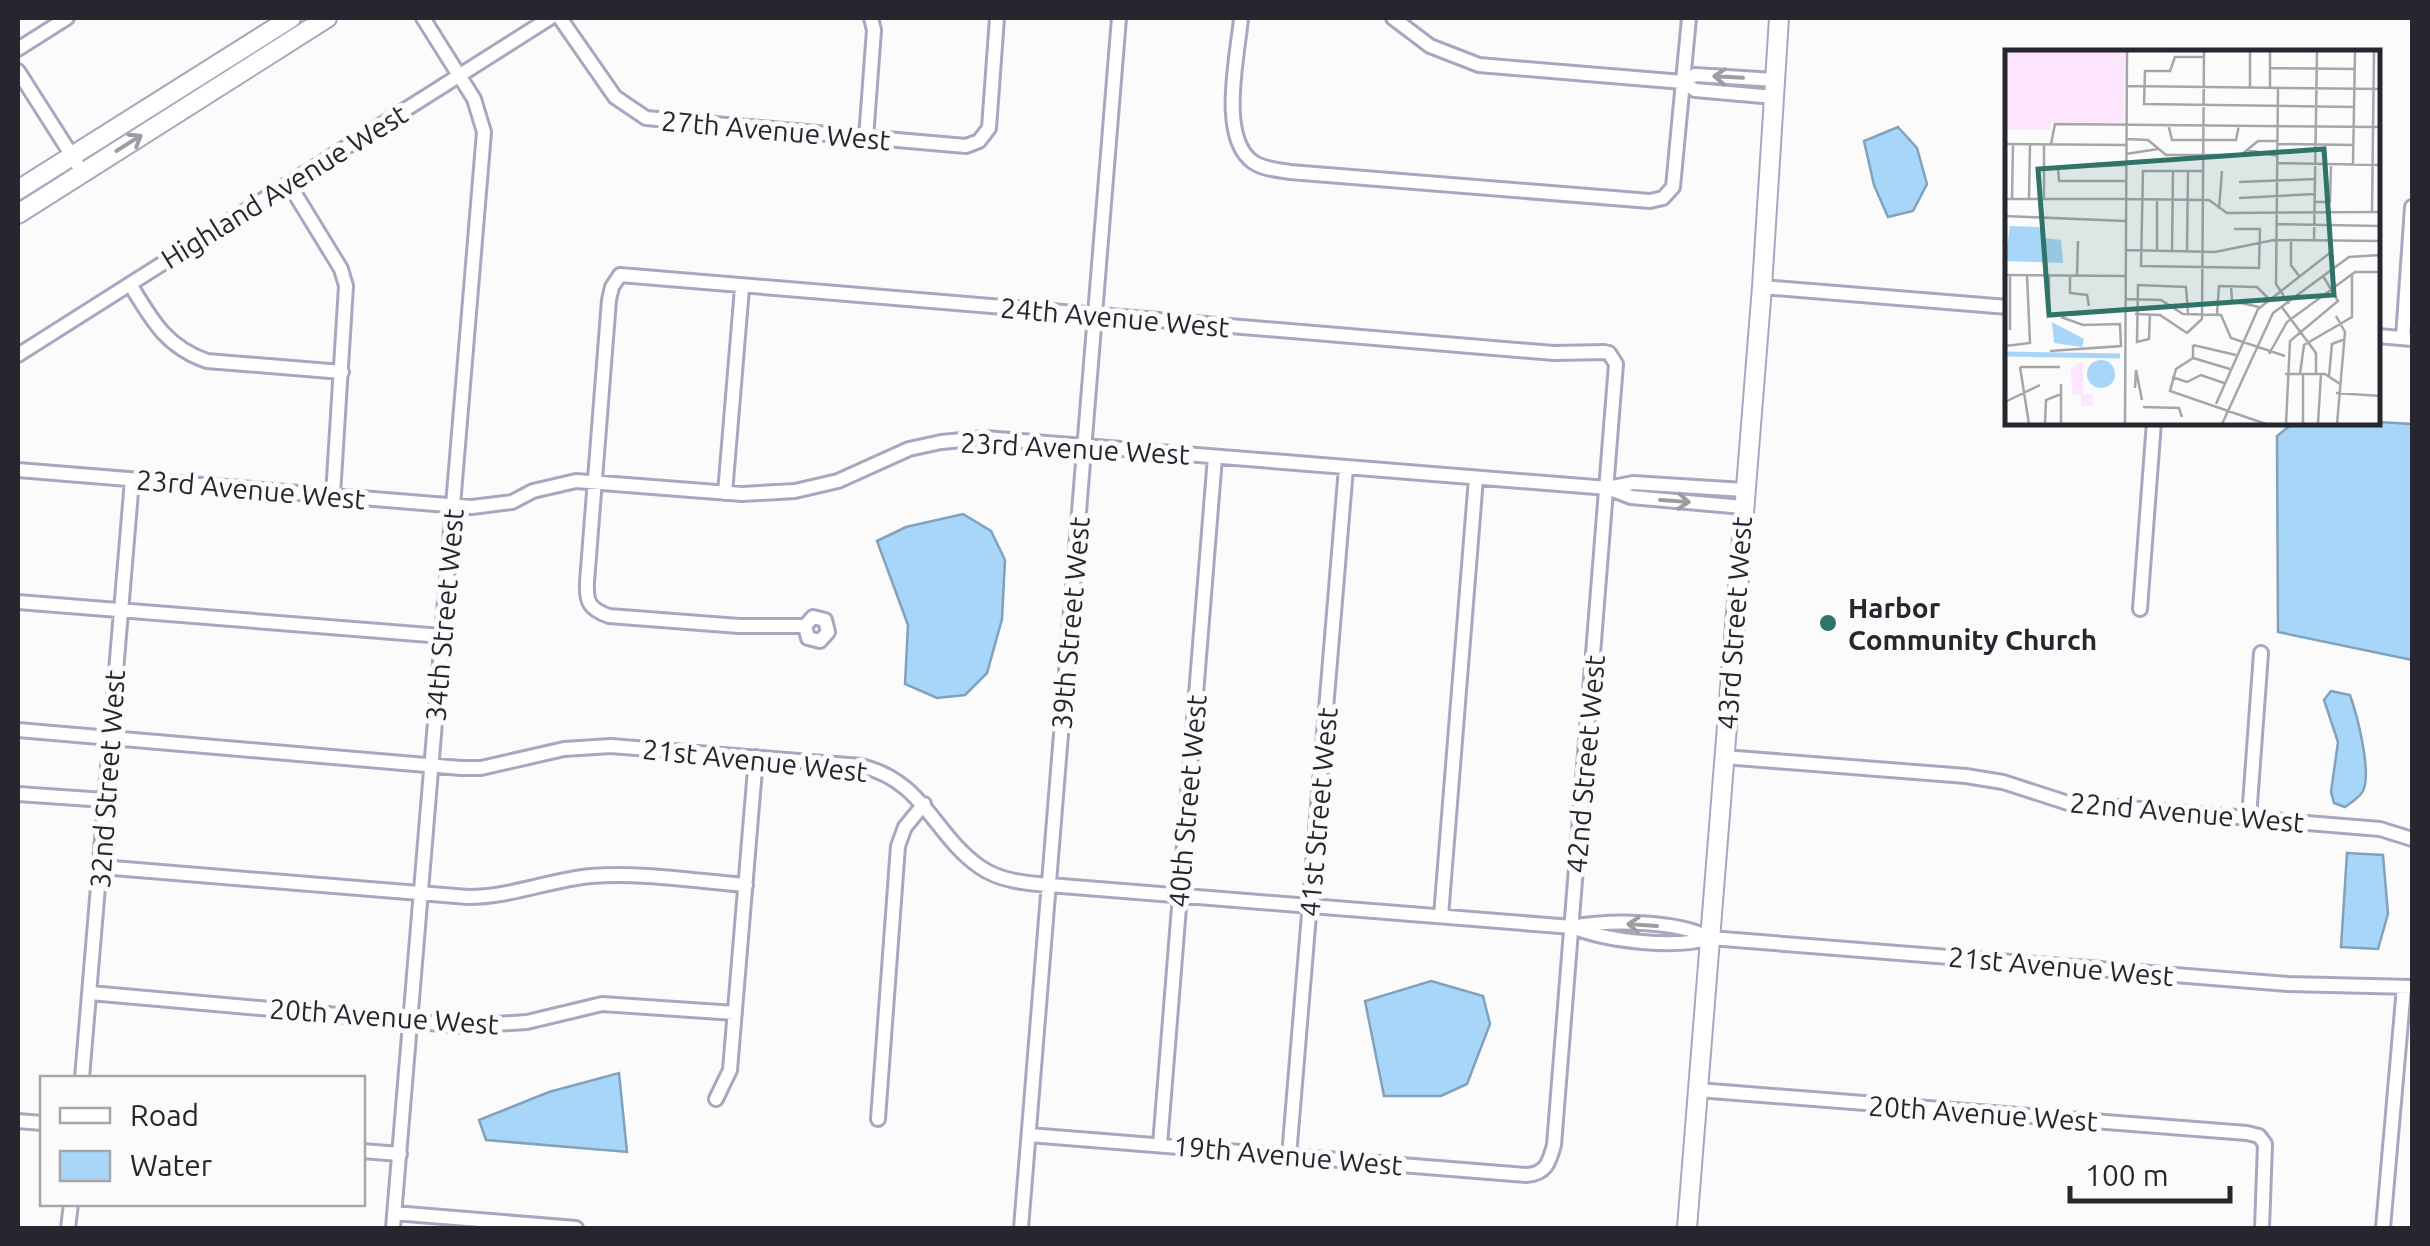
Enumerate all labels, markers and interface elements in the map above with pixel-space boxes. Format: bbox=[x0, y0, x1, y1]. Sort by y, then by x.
inset map bbox=[2005, 50, 2380, 425]
one-way arrow bbox=[1713, 67, 1745, 86]
street label: Highland Avenue West bbox=[155, 98, 413, 274]
street label: 27th Avenue West bbox=[660, 105, 892, 155]
one-way arrow bbox=[115, 133, 143, 154]
street label: 24th Avenue West bbox=[999, 292, 1231, 342]
street label: 23rd Avenue West bbox=[959, 427, 1191, 469]
street label: 23rd Avenue West bbox=[135, 464, 367, 514]
one-way arrow bbox=[1658, 491, 1690, 510]
street label: 34th Street West bbox=[419, 507, 469, 723]
street label: 39th Street West bbox=[1045, 515, 1095, 731]
street label: 43rd Street West bbox=[1711, 515, 1757, 731]
place label: Harbor Community Church bbox=[1848, 592, 2097, 655]
marker: Harbor Community Church bbox=[1817, 612, 1839, 634]
street label: 42nd Street West bbox=[1560, 654, 1610, 874]
street label: 32nd Street West bbox=[84, 669, 130, 889]
street label: 40th Street West bbox=[1162, 693, 1212, 909]
street label: 41st Street West bbox=[1293, 706, 1343, 918]
street label: 21st Avenue West bbox=[641, 733, 869, 787]
street label: 22nd Avenue West bbox=[2068, 786, 2306, 838]
one-way arrow bbox=[1626, 916, 1658, 935]
street label: 21st Avenue West bbox=[1947, 941, 2175, 991]
street label: 20th Avenue West bbox=[268, 993, 500, 1039]
legend bbox=[40, 1076, 365, 1206]
street label: 20th Avenue West bbox=[1867, 1090, 2099, 1136]
text: Road bbox=[130, 1098, 199, 1132]
street label: 19th Avenue West bbox=[1172, 1130, 1404, 1180]
scale bar bbox=[2070, 1141, 2230, 1203]
text: Water bbox=[130, 1148, 213, 1182]
text: 100 m bbox=[2085, 1158, 2169, 1192]

